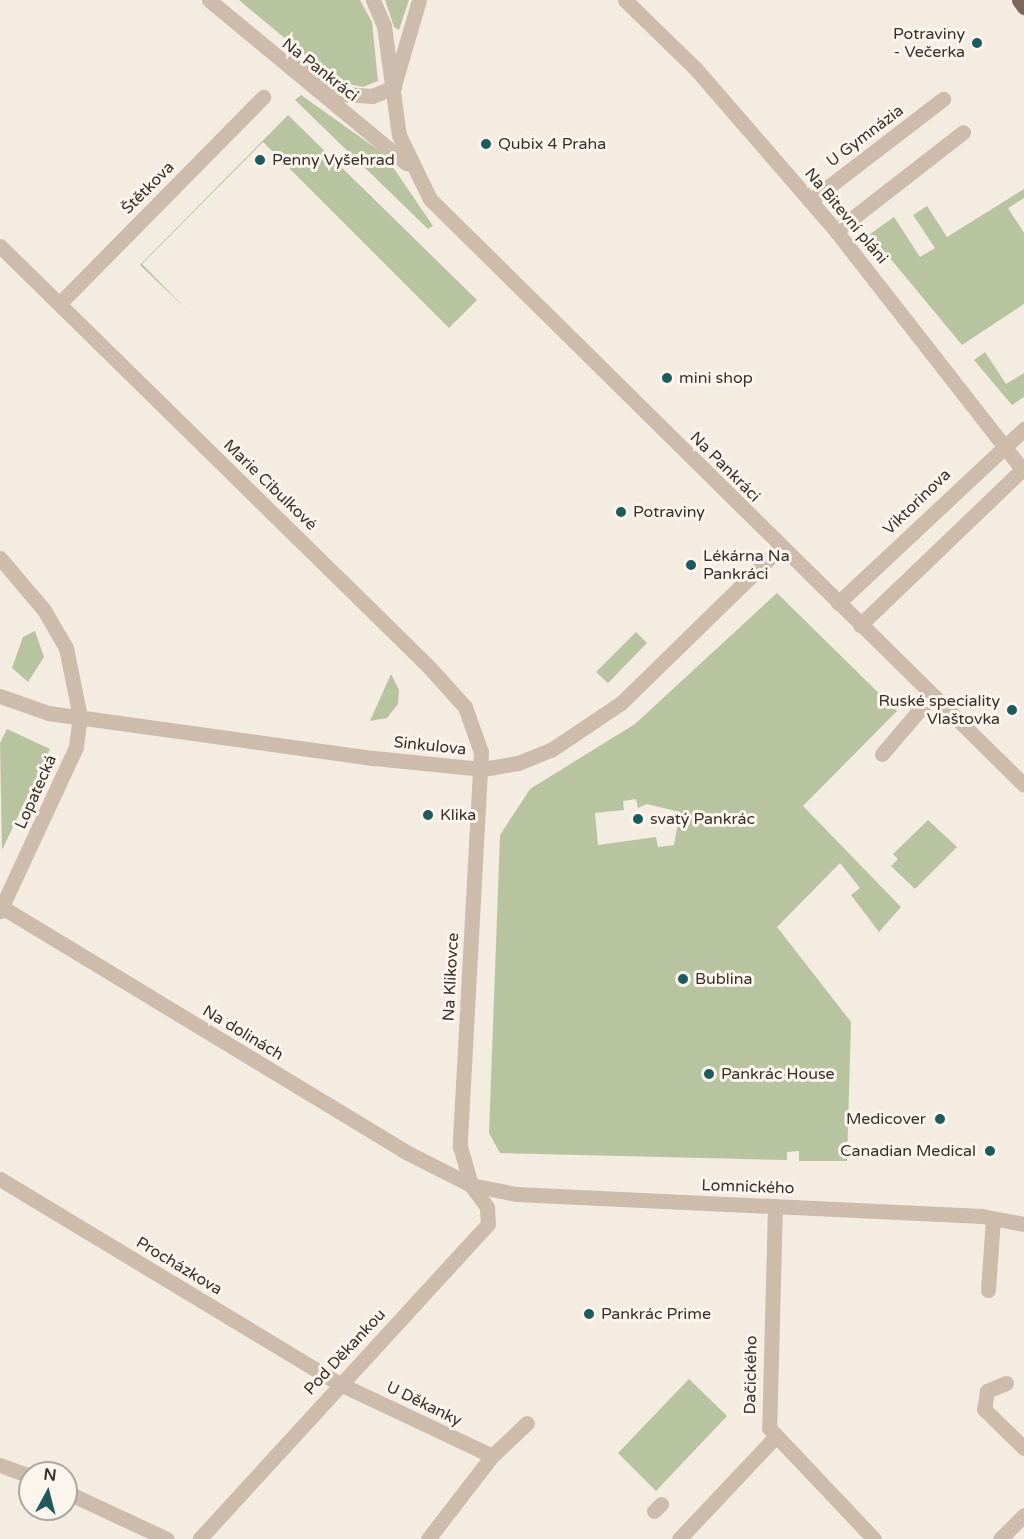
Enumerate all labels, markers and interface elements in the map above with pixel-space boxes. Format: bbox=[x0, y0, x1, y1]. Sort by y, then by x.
place label: Potraviny - Večerka bbox=[893, 24, 965, 62]
street label: Na Pankráci bbox=[278, 34, 362, 106]
marker: Potraviny - Večerka bbox=[970, 36, 984, 50]
street label: U Gymnázia bbox=[823, 101, 907, 171]
place label: Qubix 4 Praha bbox=[498, 134, 606, 154]
marker: Qubix 4 Praha bbox=[479, 137, 493, 151]
place label: Penny Vyšehrad bbox=[272, 150, 395, 170]
marker: Penny Vyšehrad bbox=[253, 153, 267, 167]
street label: Štětkova bbox=[118, 158, 178, 218]
street label: Na Bitevní pláni bbox=[800, 164, 892, 268]
place label: mini shop bbox=[679, 368, 753, 388]
marker: mini shop bbox=[660, 371, 674, 385]
street label: Na Pankráci bbox=[686, 428, 764, 506]
street label: Marie Cibulkové bbox=[219, 436, 321, 534]
street label: Viktorinova bbox=[879, 465, 955, 539]
place label: Potraviny bbox=[633, 502, 705, 522]
marker: Potraviny bbox=[614, 505, 628, 519]
place label: Lékárna Na Pankráci bbox=[703, 546, 790, 584]
marker: Lékárna Na Pankráci bbox=[684, 558, 698, 572]
place label: Ruské speciality Vlaštovka bbox=[878, 691, 1000, 729]
marker: Ruské speciality Vlaštovka bbox=[1005, 703, 1019, 717]
street label: Sinkulova bbox=[393, 733, 467, 759]
street label: Lopatecká bbox=[11, 752, 61, 832]
place label: Klika bbox=[440, 805, 476, 825]
marker: Klika bbox=[421, 808, 435, 822]
place label: svatý Pankrác bbox=[650, 809, 755, 829]
marker: svatý Pankrác bbox=[631, 812, 645, 826]
street label: Na Klikovce bbox=[439, 932, 463, 1022]
place label: Bublina bbox=[695, 969, 753, 989]
marker: Bublina bbox=[676, 972, 690, 986]
street label: Na dolinách bbox=[199, 1001, 287, 1065]
place label: Pankrác House bbox=[721, 1064, 835, 1084]
marker: Pankrác House bbox=[702, 1067, 716, 1081]
place label: Medicover bbox=[846, 1109, 926, 1129]
marker: Medicover bbox=[931, 1110, 949, 1128]
place label: Canadian Medical bbox=[840, 1141, 976, 1161]
marker: Canadian Medical bbox=[981, 1142, 999, 1160]
street label: Lomnického bbox=[701, 1176, 795, 1198]
street label: Procházkova bbox=[132, 1233, 226, 1299]
place label: Pankrác Prime bbox=[601, 1304, 711, 1324]
street label: Pod Děkankou bbox=[300, 1305, 390, 1399]
marker: Pankrác Prime bbox=[582, 1307, 596, 1321]
street label: Dačického bbox=[741, 1335, 761, 1415]
street label: U Děkanky bbox=[383, 1377, 465, 1431]
north arrow bbox=[18, 1461, 78, 1521]
text: N bbox=[42, 1464, 58, 1486]

